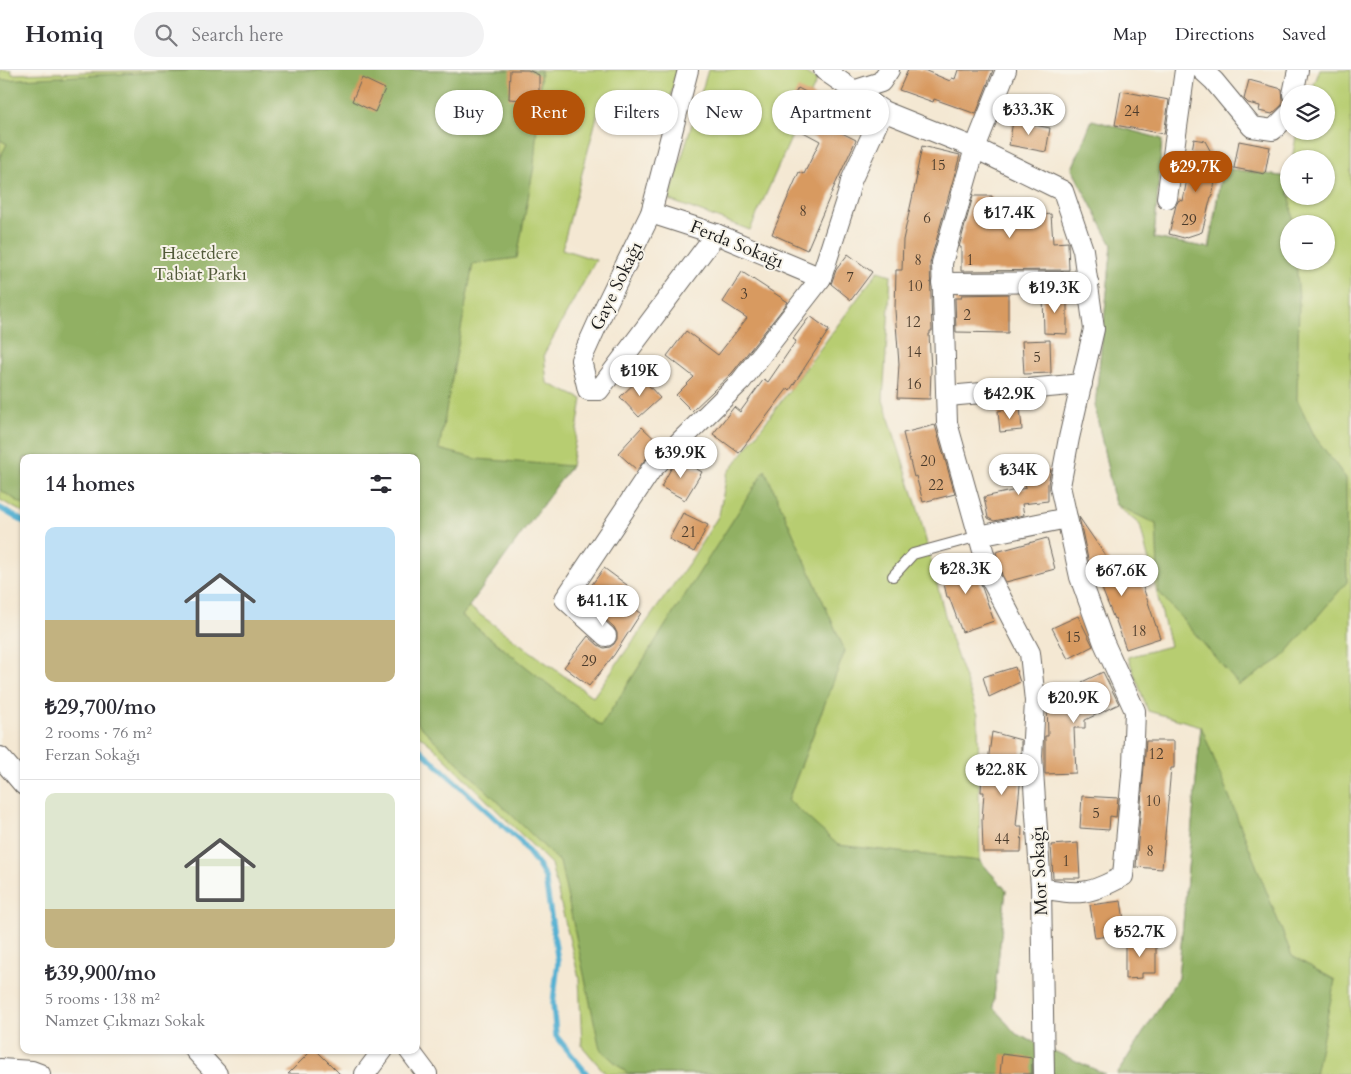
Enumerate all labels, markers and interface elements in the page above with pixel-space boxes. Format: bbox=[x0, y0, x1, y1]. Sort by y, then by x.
search box bbox=[134, 12, 484, 57]
text: Homiq bbox=[25, 18, 104, 51]
icon: search bbox=[152, 21, 180, 49]
text: Search here bbox=[192, 22, 284, 48]
text: Map bbox=[1113, 22, 1147, 47]
text: Directions bbox=[1175, 22, 1254, 47]
text: Saved bbox=[1282, 22, 1326, 47]
map controls bbox=[1280, 85, 1335, 270]
button: layers bbox=[1280, 85, 1335, 140]
chip: Buy bbox=[435, 90, 503, 135]
chip: Rent bbox=[513, 90, 585, 135]
chip: Filters bbox=[595, 90, 678, 135]
chip: New bbox=[688, 90, 762, 135]
chip: Apartment bbox=[772, 90, 889, 135]
pin: ₺33.3K bbox=[988, 93, 1070, 136]
text: ₺33.3K bbox=[1003, 99, 1055, 121]
house number: 24 bbox=[1124, 101, 1140, 121]
pin: ₺29.7K bbox=[1155, 150, 1237, 193]
button: + bbox=[1280, 150, 1335, 205]
house number: 15 bbox=[930, 155, 946, 175]
text: ₺29.7K bbox=[1170, 156, 1222, 178]
pin: ₺17.4K bbox=[969, 196, 1051, 239]
house number: 8 bbox=[799, 201, 807, 221]
text: ₺17.4K bbox=[984, 202, 1036, 224]
house number: 6 bbox=[923, 208, 931, 228]
house number: 29 bbox=[1181, 210, 1197, 230]
street label: Ferda Sokağı bbox=[686, 214, 787, 275]
button: − bbox=[1280, 215, 1335, 270]
street label: Gaye Sokağı bbox=[584, 238, 649, 335]
park label: Hacetdere Tabiat Parkı bbox=[153, 241, 247, 287]
house number: 8 bbox=[914, 250, 922, 270]
house number: 1 bbox=[966, 250, 974, 270]
house number: 7 bbox=[846, 267, 854, 287]
pin: ₺19.3K bbox=[1014, 272, 1096, 314]
house number: 10 bbox=[907, 276, 923, 296]
text: ₺19.3K bbox=[1029, 277, 1081, 299]
house number: 3 bbox=[740, 284, 748, 304]
house number: 2 bbox=[963, 305, 971, 325]
house number: 12 bbox=[905, 312, 921, 332]
house number: 14 bbox=[906, 342, 922, 362]
house number: 5 bbox=[1033, 347, 1041, 367]
pin: ₺19K bbox=[610, 354, 670, 397]
text: ₺19K bbox=[621, 360, 659, 382]
house number: 16 bbox=[906, 374, 922, 394]
pin: ₺42.9K bbox=[969, 378, 1051, 420]
text: ₺42.9K bbox=[984, 383, 1036, 405]
pin: ₺39.9K bbox=[640, 436, 722, 479]
text: ₺39.9K bbox=[655, 442, 707, 464]
house number: 20 bbox=[920, 451, 936, 471]
pin: ₺34K bbox=[989, 454, 1049, 496]
text: ₺34K bbox=[1000, 459, 1038, 481]
text: 14 homes bbox=[45, 470, 135, 499]
icon: filters bbox=[367, 470, 395, 498]
house number: 22 bbox=[928, 475, 944, 495]
house number: 21 bbox=[681, 522, 697, 542]
pin: ₺28.3K bbox=[925, 552, 1007, 595]
pin: ₺67.6K bbox=[1081, 554, 1163, 597]
text: ₺28.3K bbox=[940, 558, 992, 580]
icon: home bbox=[175, 560, 265, 650]
text: ₺67.6K bbox=[1096, 560, 1148, 582]
pin: ₺41.1K bbox=[562, 584, 644, 627]
text: ₺41.1K bbox=[577, 590, 629, 612]
house number: 18 bbox=[1131, 621, 1147, 641]
house number: 15 bbox=[1065, 627, 1081, 647]
house number: 29 bbox=[581, 651, 597, 671]
pin: ₺20.9K bbox=[1033, 682, 1115, 724]
text: ₺20.9K bbox=[1048, 687, 1100, 709]
text: ₺29,700/mo bbox=[45, 693, 156, 722]
text: 2 rooms · 76 m² bbox=[45, 722, 152, 744]
text: Ferzan Sokağı bbox=[45, 744, 140, 766]
house number: 12 bbox=[1148, 744, 1164, 764]
pin: ₺22.8K bbox=[961, 754, 1043, 796]
text: ₺22.8K bbox=[976, 759, 1028, 781]
house number: 10 bbox=[1145, 791, 1161, 811]
house number: 5 bbox=[1092, 803, 1100, 823]
icon: home bbox=[175, 825, 265, 915]
street label: Mor Sokağı bbox=[1025, 826, 1054, 916]
house number: 44 bbox=[994, 829, 1010, 849]
house number: 8 bbox=[1146, 841, 1154, 861]
house number: 1 bbox=[1062, 851, 1070, 871]
pin: ₺52.7K bbox=[1099, 916, 1181, 958]
text: ₺52.7K bbox=[1114, 921, 1166, 943]
text: ₺39,900/mo bbox=[45, 959, 156, 988]
text: 5 rooms · 138 m² bbox=[45, 988, 160, 1010]
text: Namzet Çıkmazı Sokak bbox=[45, 1010, 205, 1032]

